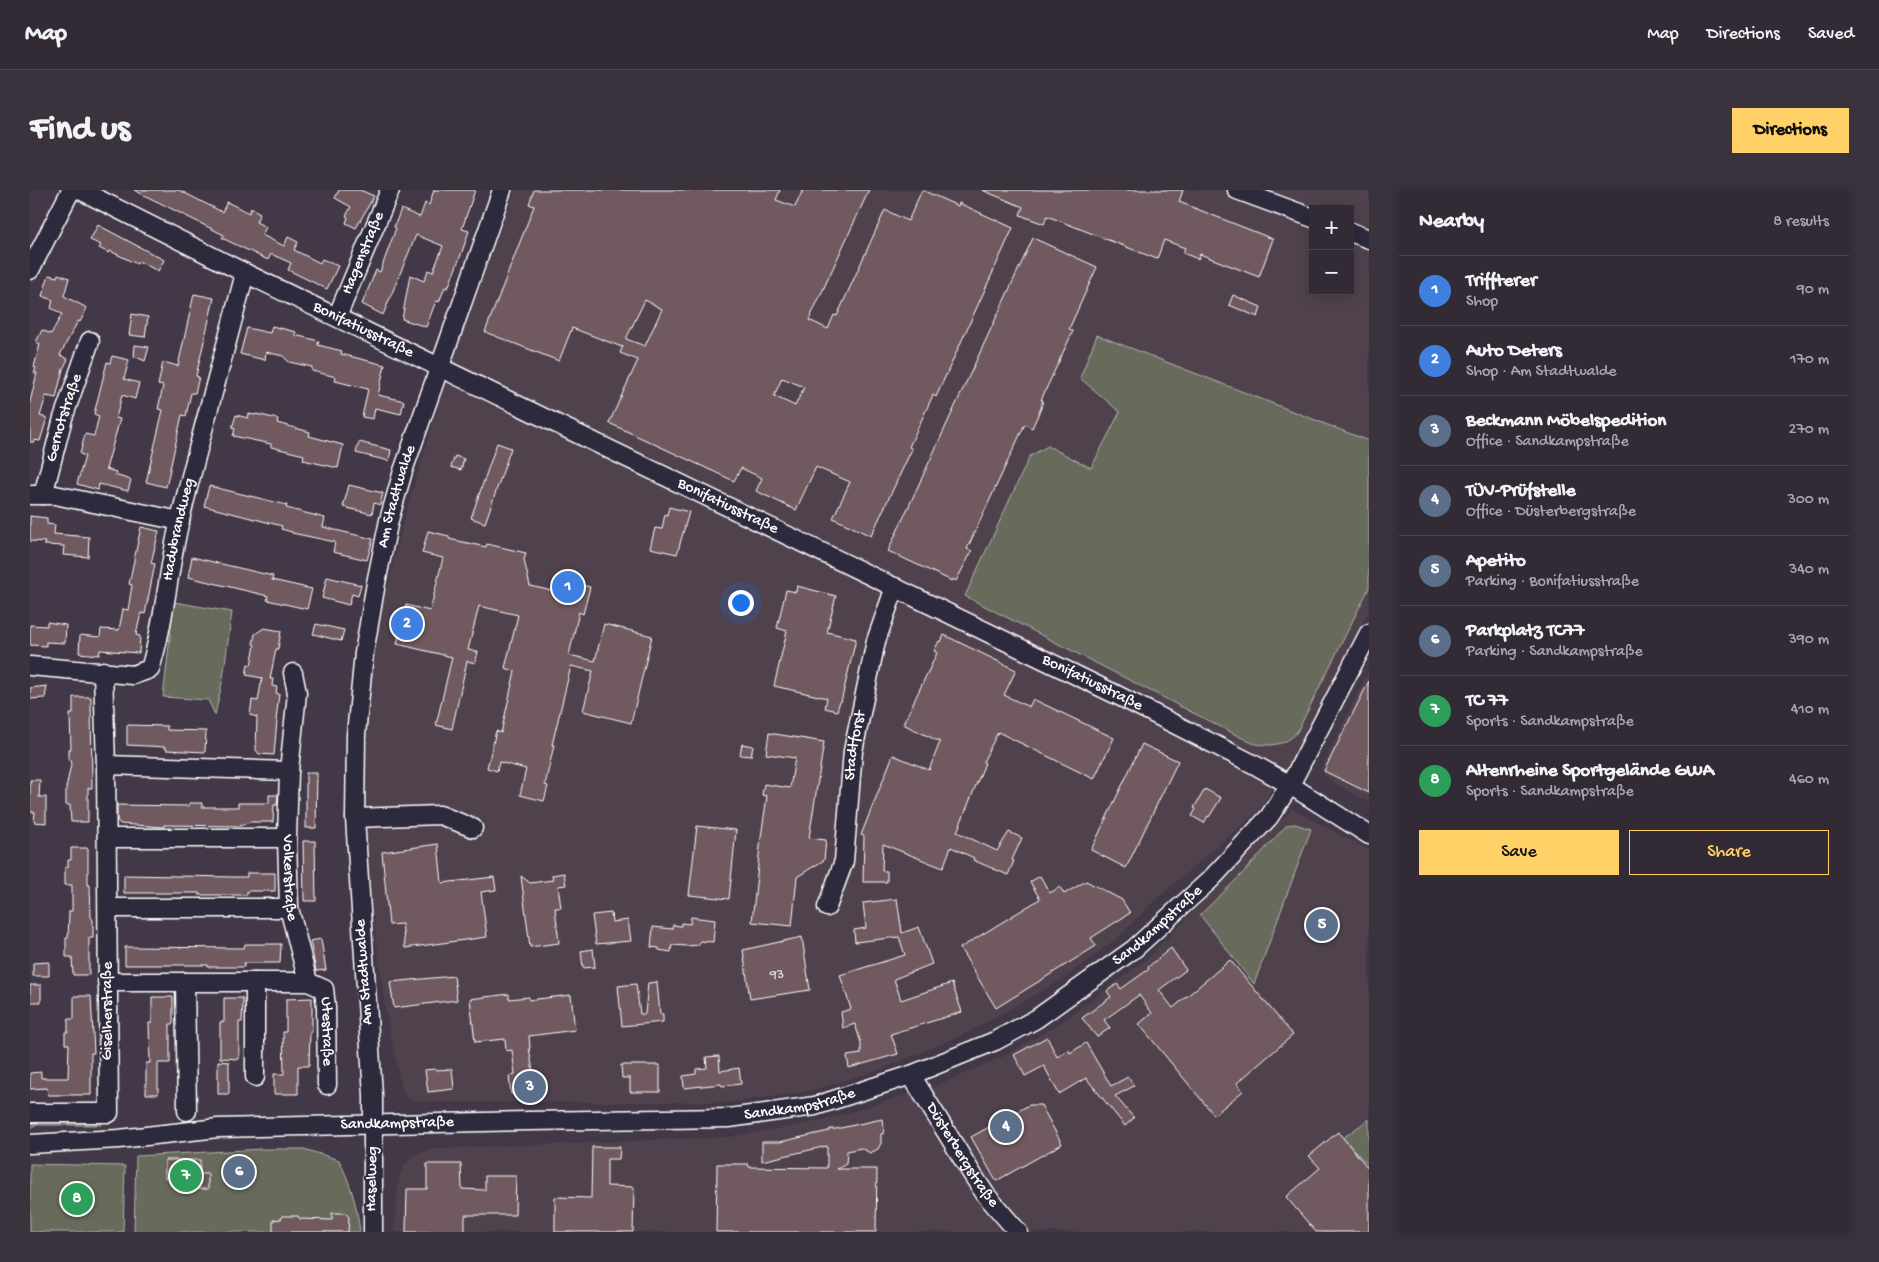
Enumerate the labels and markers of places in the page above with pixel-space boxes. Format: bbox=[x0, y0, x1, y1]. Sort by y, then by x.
pin: 1 bbox=[552, 568, 584, 606]
pin: 2 bbox=[391, 605, 423, 643]
pin: 5 bbox=[1306, 906, 1338, 944]
pin: 3 bbox=[514, 1068, 546, 1106]
pin: 4 bbox=[990, 1108, 1022, 1146]
pin: 6 bbox=[223, 1153, 255, 1191]
pin: 7 bbox=[170, 1157, 202, 1195]
pin: 8 bbox=[61, 1180, 93, 1218]

